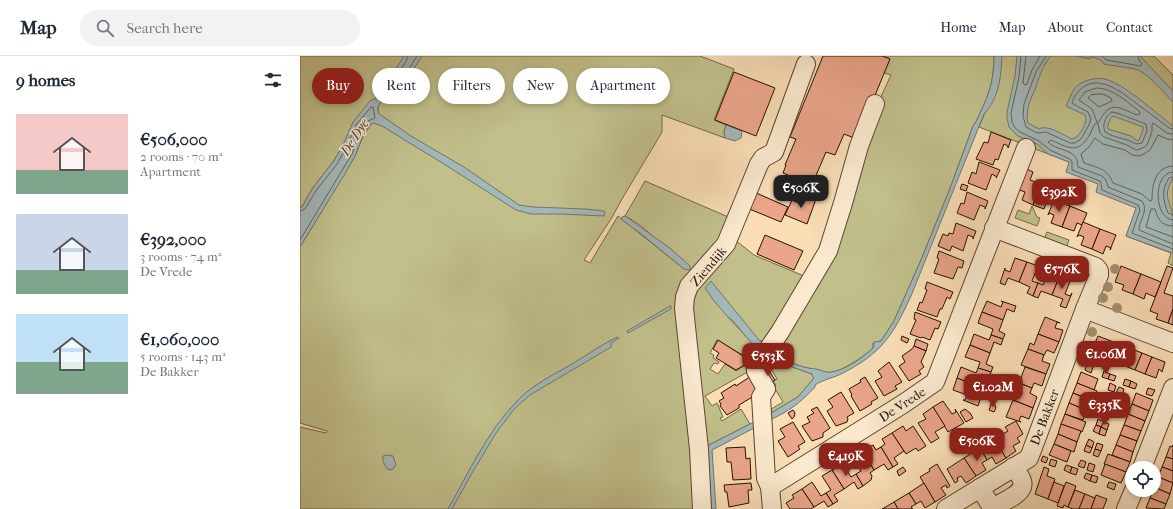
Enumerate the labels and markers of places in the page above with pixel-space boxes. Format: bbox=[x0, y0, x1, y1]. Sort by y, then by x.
pin: €506K bbox=[773, 175, 829, 209]
pin: €392K bbox=[1031, 179, 1087, 213]
pin: €576K bbox=[1034, 256, 1090, 290]
pin: €1.06M bbox=[1073, 341, 1139, 375]
pin: €553K bbox=[740, 343, 796, 377]
pin: €1.02M bbox=[960, 374, 1026, 408]
pin: €335K bbox=[1077, 392, 1133, 426]
pin: €506K bbox=[949, 428, 1005, 462]
pin: €419K bbox=[818, 443, 874, 477]

